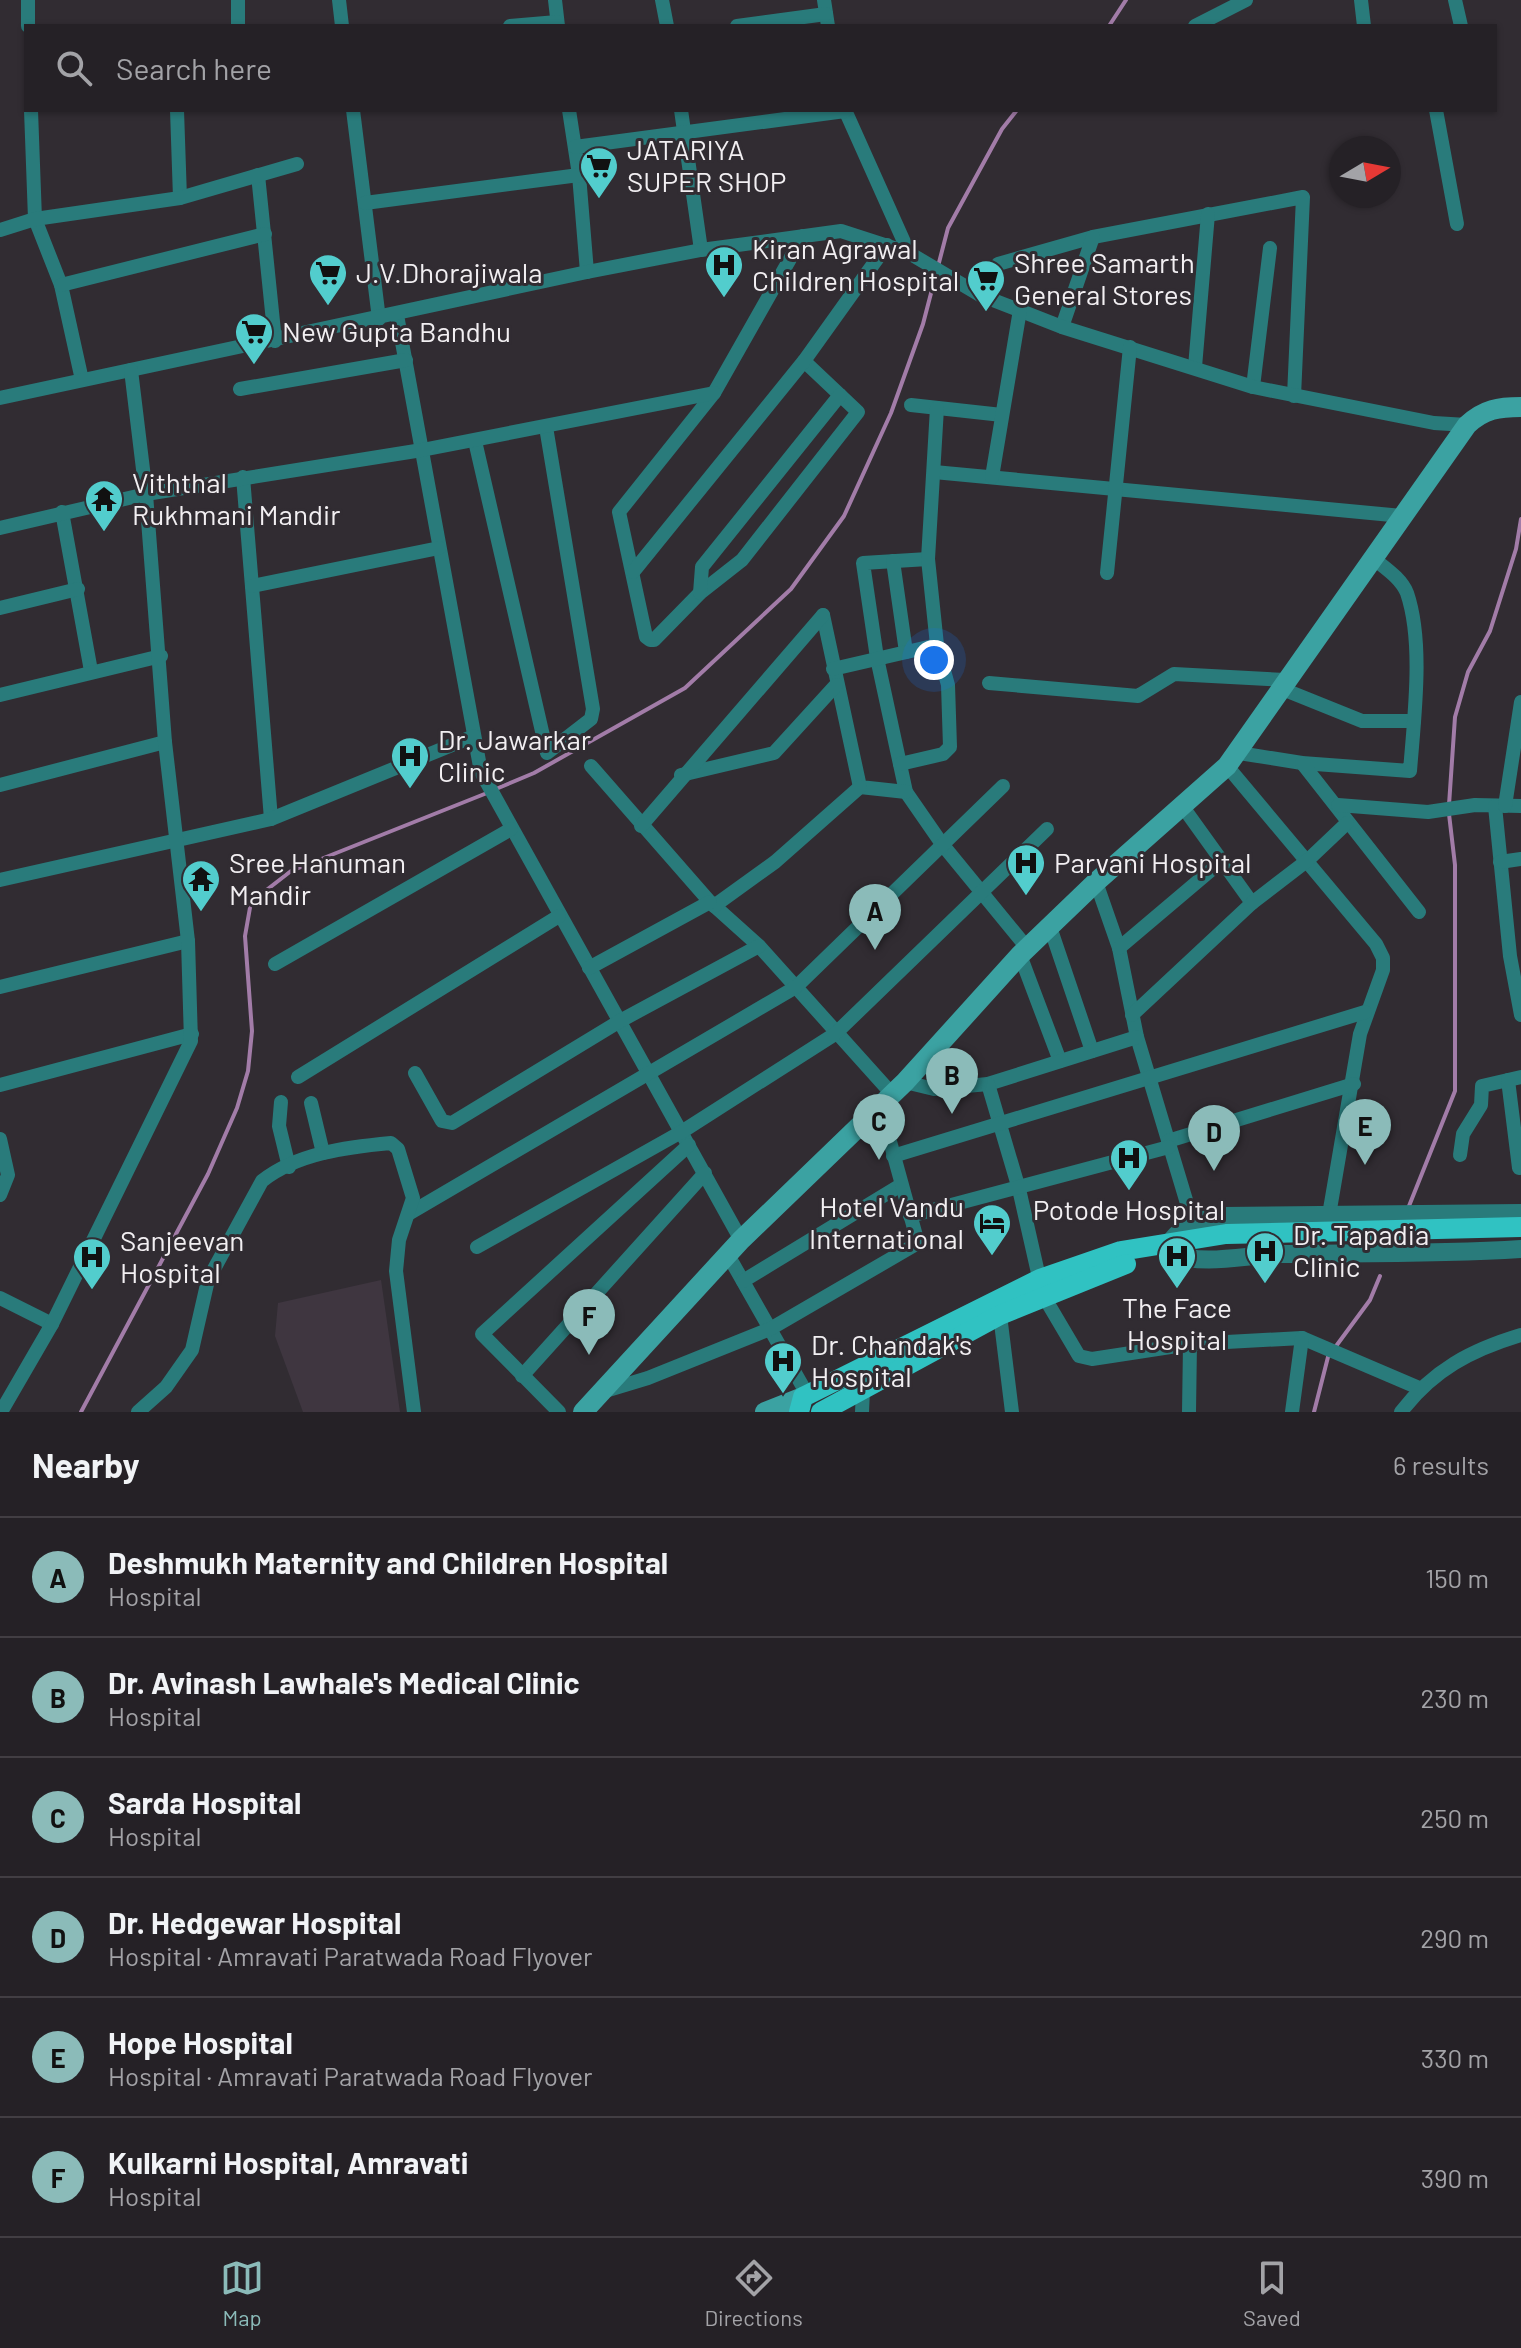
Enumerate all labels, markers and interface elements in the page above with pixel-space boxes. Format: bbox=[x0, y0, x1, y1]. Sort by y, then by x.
search box bbox=[24, 24, 1497, 112]
icon: search bbox=[52, 46, 96, 90]
text: Search here bbox=[116, 50, 272, 86]
place label: JATARIYA SUPER SHOP bbox=[627, 132, 786, 198]
north arrow bbox=[1329, 136, 1401, 208]
supermarket icon: JATARIYA SUPER SHOP bbox=[578, 145, 620, 200]
place label: Kiran Agrawal Children Hospital bbox=[752, 231, 959, 297]
hospital icon: Kiran Agrawal Children Hospital bbox=[703, 244, 745, 299]
place label: Shree Samarth General Stores bbox=[1014, 245, 1195, 311]
supermarket icon: J.V.Dhorajiwala bbox=[307, 252, 349, 307]
place label: J.V.Dhorajiwala bbox=[356, 255, 543, 289]
supermarket icon: Shree Samarth General Stores bbox=[965, 258, 1007, 313]
supermarket icon: New Gupta Bandhu bbox=[233, 311, 275, 366]
place label: New Gupta Bandhu bbox=[282, 314, 511, 348]
place label: Viththal Rukhmani Mandir bbox=[132, 465, 340, 531]
temple icon: Viththal Rukhmani Mandir bbox=[83, 478, 125, 533]
your location bbox=[914, 640, 954, 680]
place label: Dr. Jawarkar Clinic bbox=[438, 722, 591, 788]
hospital icon: Dr. Jawarkar Clinic bbox=[389, 735, 431, 790]
hospital icon: Parvani Hospital bbox=[1005, 842, 1047, 897]
place label: Sree Hanuman Mandir bbox=[229, 845, 406, 911]
place label: Parvani Hospital bbox=[1054, 845, 1252, 879]
temple icon: Sree Hanuman Mandir bbox=[180, 858, 222, 913]
pin: A bbox=[849, 884, 901, 950]
pin: B bbox=[926, 1048, 978, 1114]
pin: C bbox=[853, 1094, 905, 1160]
pin: E bbox=[1339, 1099, 1391, 1165]
pin: D bbox=[1188, 1105, 1240, 1171]
hospital icon: Potode Hospital bbox=[1108, 1137, 1150, 1192]
place label: Hotel Vandu International bbox=[809, 1189, 964, 1255]
place label: Potode Hospital bbox=[1033, 1192, 1225, 1226]
hotel icon: Hotel Vandu International bbox=[971, 1202, 1013, 1257]
place label: Dr. Tapadia Clinic bbox=[1293, 1217, 1429, 1283]
place label: Sanjeevan Hospital bbox=[120, 1223, 244, 1289]
hospital icon: Dr. Tapadia Clinic bbox=[1244, 1230, 1286, 1285]
hospital icon: The Face Hospital bbox=[1156, 1235, 1198, 1290]
hospital icon: Sanjeevan Hospital bbox=[71, 1236, 113, 1291]
pin: F bbox=[563, 1289, 615, 1355]
place label: The Face Hospital bbox=[1122, 1290, 1232, 1356]
place label: Dr. Chandak's Hospital bbox=[811, 1327, 972, 1393]
hospital icon: Dr. Chandak's Hospital bbox=[762, 1340, 804, 1395]
text: Nearby bbox=[32, 1444, 140, 1485]
text: 6 results bbox=[1393, 1449, 1489, 1480]
text: Deshmukh Maternity and Children Hospital bbox=[108, 1544, 668, 1580]
text: A bbox=[49, 1562, 67, 1593]
text: 150 m bbox=[1425, 1562, 1489, 1593]
text: Hospital bbox=[108, 1580, 201, 1611]
text: Dr. Avinash Lawhale's Medical Clinic bbox=[108, 1664, 580, 1700]
text: B bbox=[50, 1682, 66, 1713]
text: 230 m bbox=[1420, 1682, 1489, 1713]
text: Hospital bbox=[108, 1700, 201, 1731]
text: Sarda Hospital bbox=[108, 1784, 301, 1820]
text: C bbox=[50, 1802, 66, 1833]
text: 250 m bbox=[1420, 1802, 1489, 1833]
text: Hospital bbox=[108, 1820, 201, 1851]
text: Dr. Hedgewar Hospital bbox=[108, 1904, 401, 1940]
text: D bbox=[50, 1922, 66, 1953]
text: 290 m bbox=[1420, 1922, 1489, 1953]
text: Hospital · Amravati Paratwada Road Flyover bbox=[108, 1940, 593, 1971]
text: Hope Hospital bbox=[108, 2024, 293, 2060]
text: E bbox=[50, 2042, 66, 2073]
text: 330 m bbox=[1421, 2042, 1489, 2073]
text: Hospital · Amravati Paratwada Road Flyover bbox=[108, 2060, 593, 2091]
text: Kulkarni Hospital, Amravati bbox=[108, 2144, 468, 2180]
text: F bbox=[51, 2162, 65, 2193]
text: 390 m bbox=[1421, 2162, 1489, 2193]
text: Hospital bbox=[108, 2180, 201, 2211]
tab: Map bbox=[220, 2256, 264, 2330]
tab: Directions bbox=[704, 2256, 803, 2330]
tab: Saved bbox=[1243, 2256, 1301, 2330]

